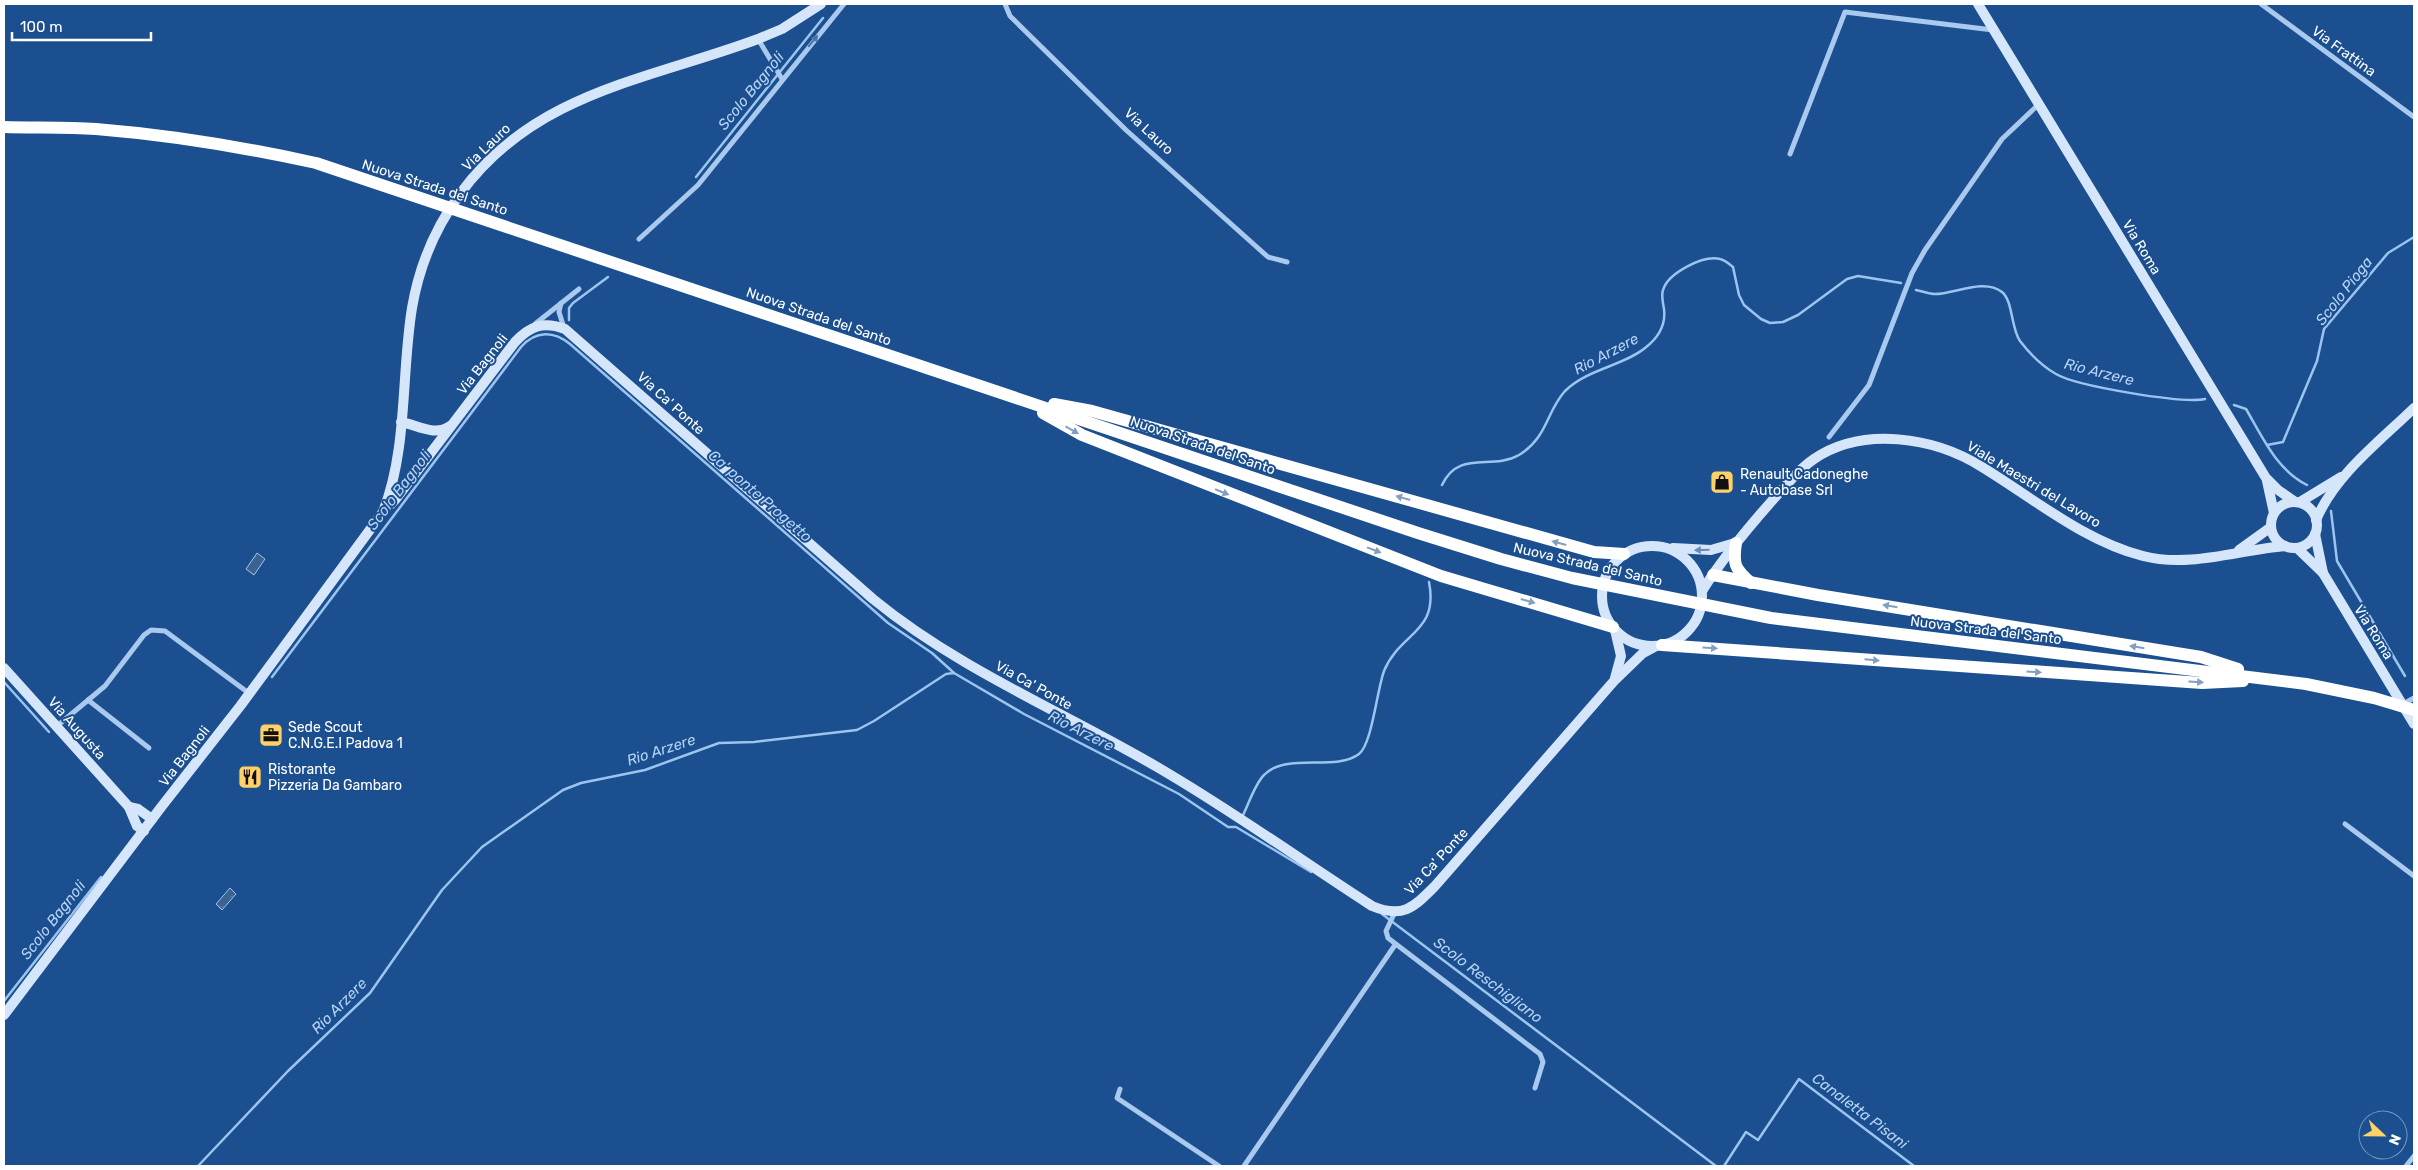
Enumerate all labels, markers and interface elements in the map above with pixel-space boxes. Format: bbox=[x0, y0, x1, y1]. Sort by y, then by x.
scale bar bbox=[12, 10, 151, 42]
text: 100 m bbox=[20, 18, 62, 36]
street label: Via Frattina bbox=[2308, 22, 2379, 80]
one-way arrow bbox=[808, 35, 819, 48]
water label: Scolo Bagnoli bbox=[714, 48, 788, 134]
street label: Via Lauro bbox=[1121, 104, 1177, 158]
street label: Via Lauro bbox=[459, 120, 514, 175]
street label: Nuova Strada del Santo bbox=[360, 156, 510, 219]
street label: Via Roma bbox=[2119, 217, 2165, 278]
water label: Scolo Pioga bbox=[2312, 253, 2376, 329]
street label: Nuova Strada del Santo bbox=[744, 284, 894, 349]
water label: Rio Arzere bbox=[1570, 329, 1642, 379]
street label: Via Bagnoli bbox=[453, 331, 511, 398]
water label: Rio Arzere bbox=[2062, 355, 2136, 389]
street label: Via Ca' Ponte bbox=[633, 368, 708, 438]
street label: Nuova Strada del Santo bbox=[1128, 413, 1278, 478]
one-way arrow bbox=[1065, 426, 1080, 434]
street label: Viale Maestri del Lavoro bbox=[1964, 438, 2104, 531]
water label: Scolo Bagnoli bbox=[363, 446, 435, 533]
water label: Ca' ponte Progetto bbox=[705, 446, 816, 546]
place label: Renault Cadoneghe - Autobase Srl bbox=[1740, 466, 1868, 499]
shop icon: Renault Cadoneghe - Autobase Srl bbox=[1709, 469, 1735, 495]
one-way arrow bbox=[1215, 488, 1230, 496]
one-way arrow bbox=[1395, 494, 1410, 502]
street label: Nuova Strada del Santo bbox=[1512, 539, 1664, 590]
one-way arrow bbox=[1551, 539, 1567, 547]
one-way arrow bbox=[1367, 546, 1382, 554]
one-way arrow bbox=[1694, 546, 1710, 554]
one-way arrow bbox=[1521, 598, 1536, 606]
one-way arrow bbox=[1882, 601, 1898, 609]
street label: Via Roma bbox=[2350, 602, 2397, 663]
street label: Nuova Strada del Santo bbox=[1909, 613, 2063, 648]
one-way arrow bbox=[2129, 642, 2145, 650]
one-way arrow bbox=[1703, 644, 1719, 652]
street label: Via Ca' Ponte bbox=[992, 657, 1075, 714]
one-way arrow bbox=[1865, 657, 1881, 665]
one-way arrow bbox=[2027, 668, 2043, 676]
one-way arrow bbox=[2189, 679, 2205, 687]
street label: Via Augusta bbox=[44, 694, 109, 763]
water label: Rio Arzere bbox=[1045, 707, 1117, 755]
place label: Sede Scout C.N.G.E.I Padova 1 bbox=[288, 719, 403, 752]
office icon: Sede Scout C.N.G.E.I Padova 1 bbox=[258, 722, 284, 748]
street label: Via Bagnoli bbox=[155, 723, 213, 790]
water label: Rio Arzere bbox=[624, 730, 698, 770]
place label: Ristorante Pizzeria Da Gambaro bbox=[268, 761, 402, 794]
restaurant icon: Ristorante Pizzeria Da Gambaro bbox=[237, 764, 263, 790]
street label: Via Ca' Ponte bbox=[1401, 824, 1472, 898]
water label: Scolo Bagnoli bbox=[17, 877, 90, 963]
water label: Scolo Reschigliano bbox=[1430, 933, 1546, 1027]
water label: Rio Arzere bbox=[307, 974, 371, 1038]
water label: Canaletta Pisani bbox=[1809, 1069, 1912, 1153]
north arrow bbox=[2358, 1110, 2408, 1160]
text: N bbox=[2385, 1132, 2404, 1148]

